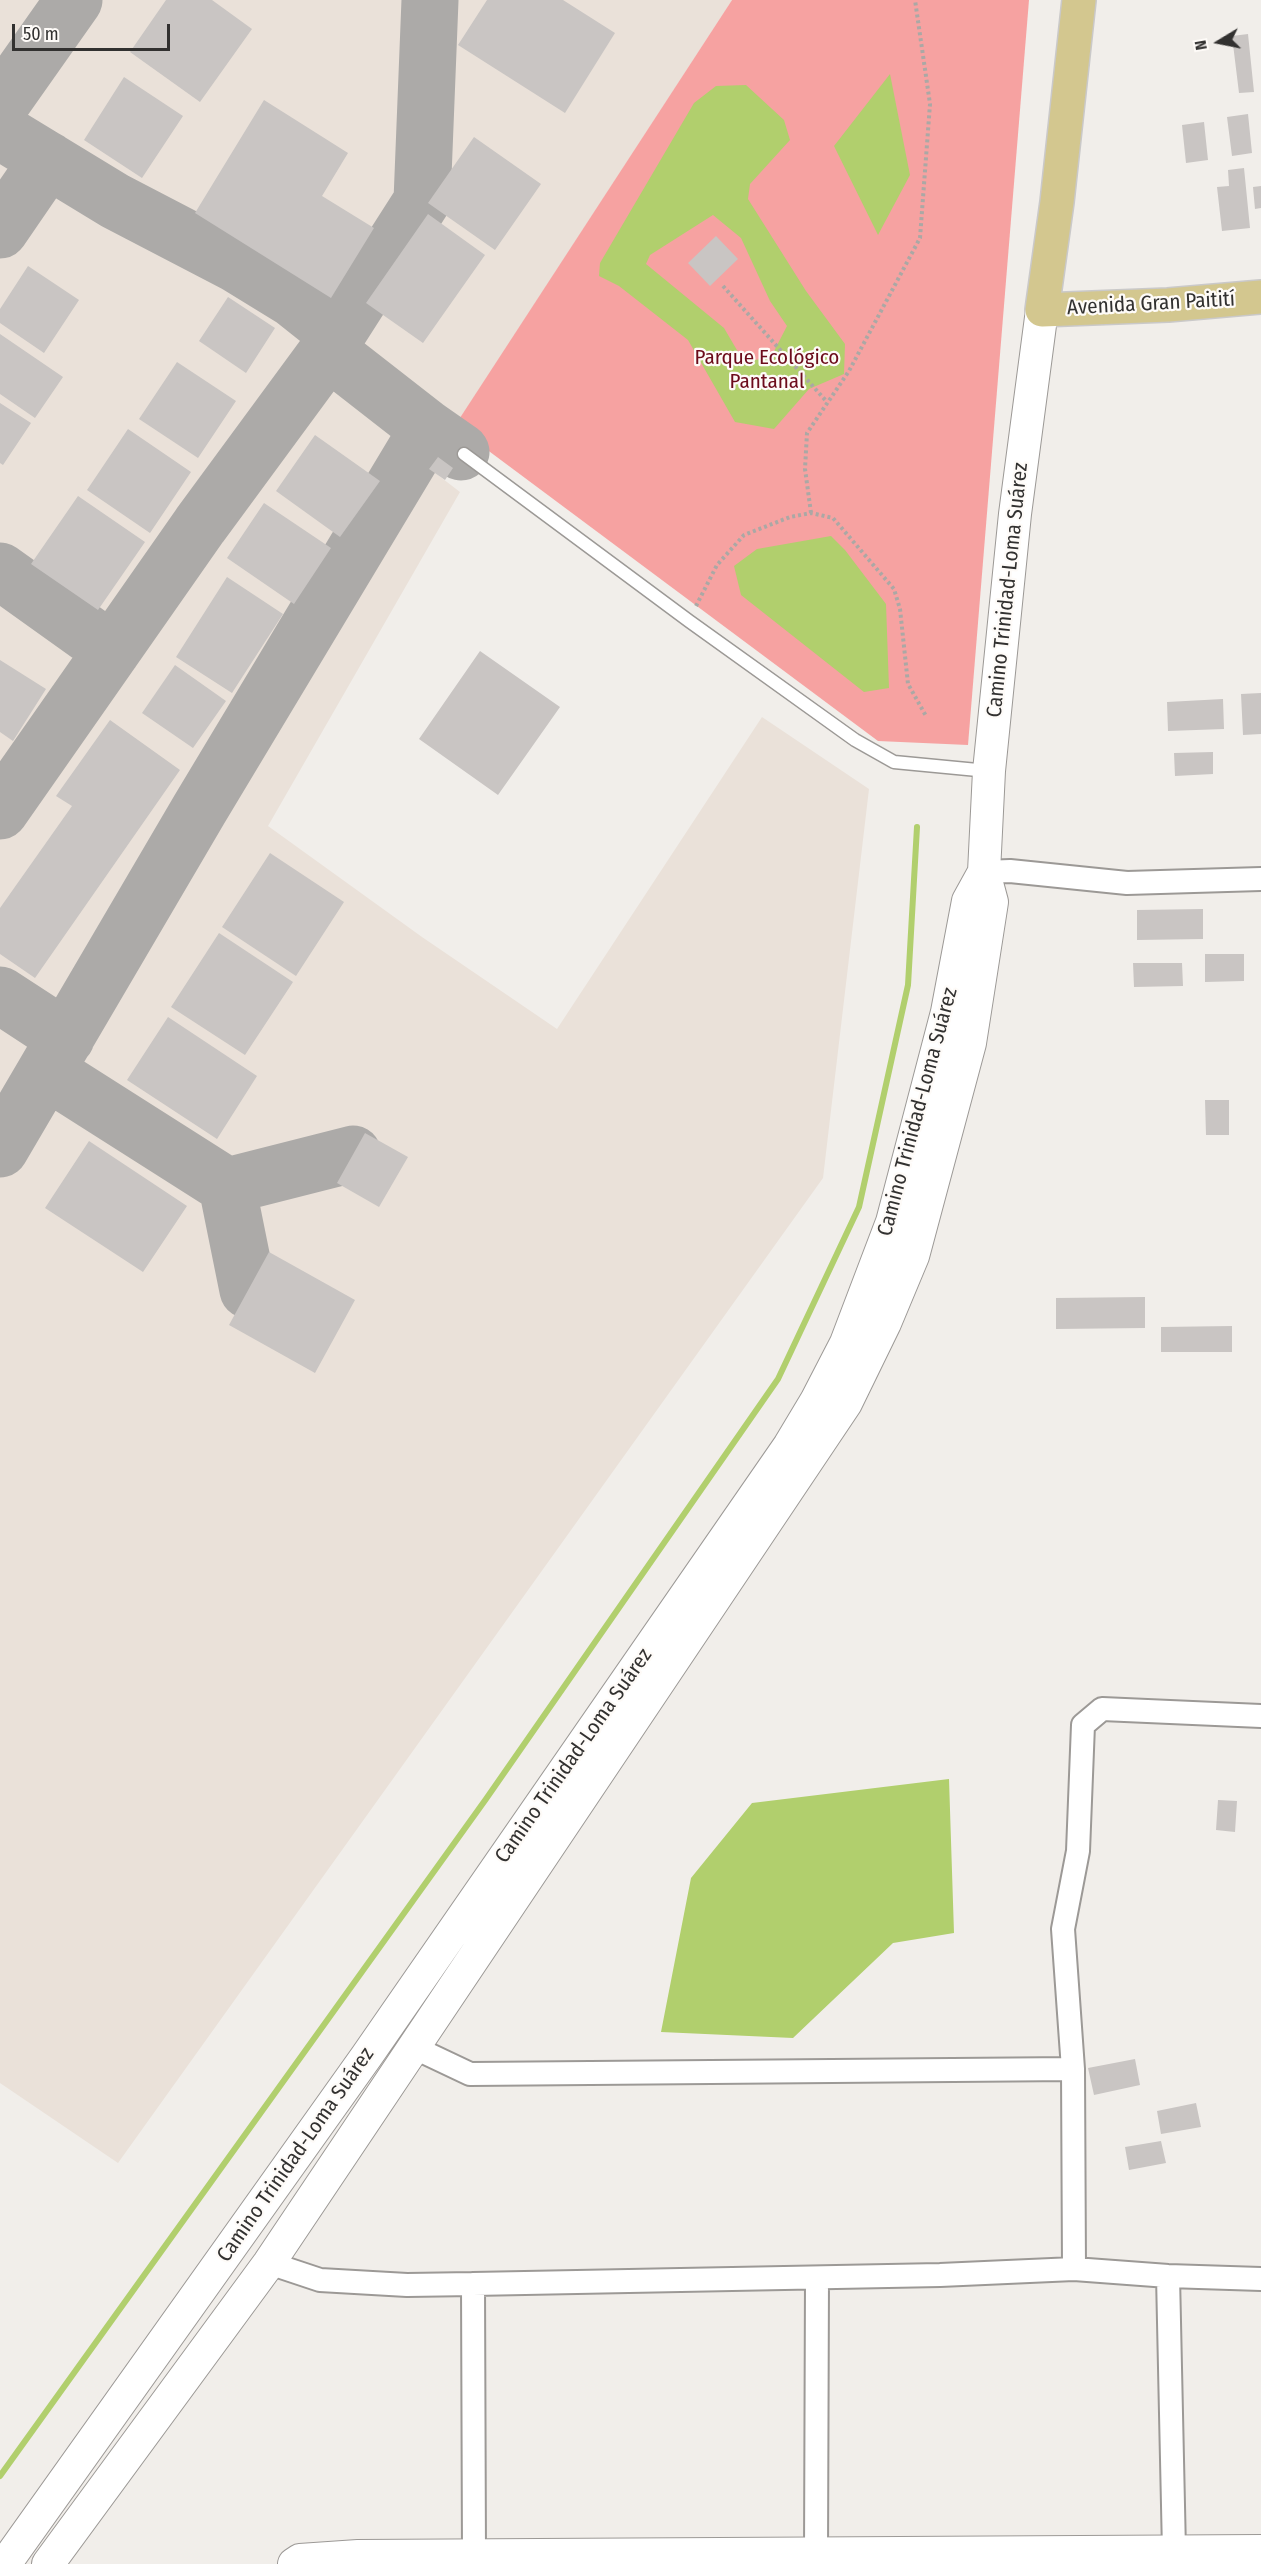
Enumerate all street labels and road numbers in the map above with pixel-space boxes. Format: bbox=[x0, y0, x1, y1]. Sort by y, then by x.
street label: Avenida Gran Paitití bbox=[1066, 287, 1236, 321]
street label: Camino Trinidad-Loma Suárez bbox=[982, 461, 1034, 719]
street label: Camino Trinidad-Loma Suárez bbox=[873, 985, 963, 1239]
street label: Camino Trinidad-Loma Suárez bbox=[490, 1644, 658, 1868]
street label: Camino Trinidad-Loma Suárez bbox=[212, 2043, 380, 2267]

